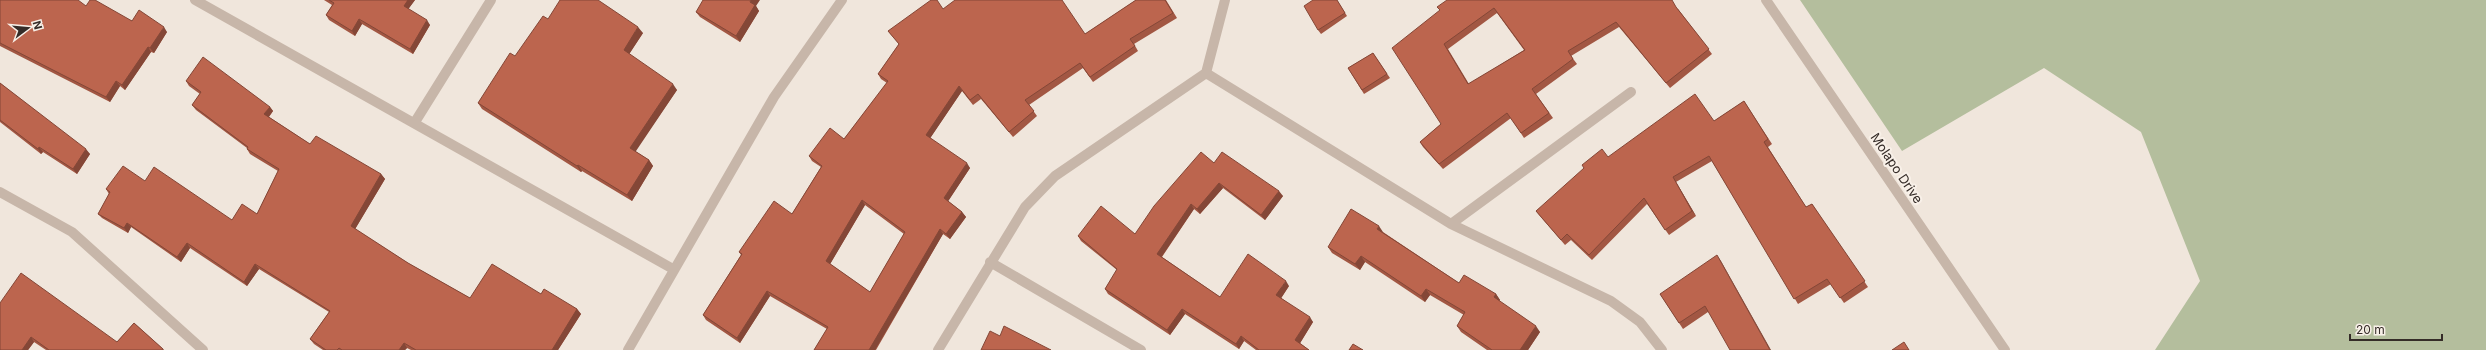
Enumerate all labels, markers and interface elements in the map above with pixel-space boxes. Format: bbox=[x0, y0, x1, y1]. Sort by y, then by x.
north arrow bbox=[8, 8, 48, 48]
text: N bbox=[30, 19, 45, 31]
street label: Molapo Drive bbox=[1868, 130, 1926, 206]
scale bar bbox=[2350, 316, 2442, 342]
text: 20 m bbox=[2356, 322, 2385, 337]

